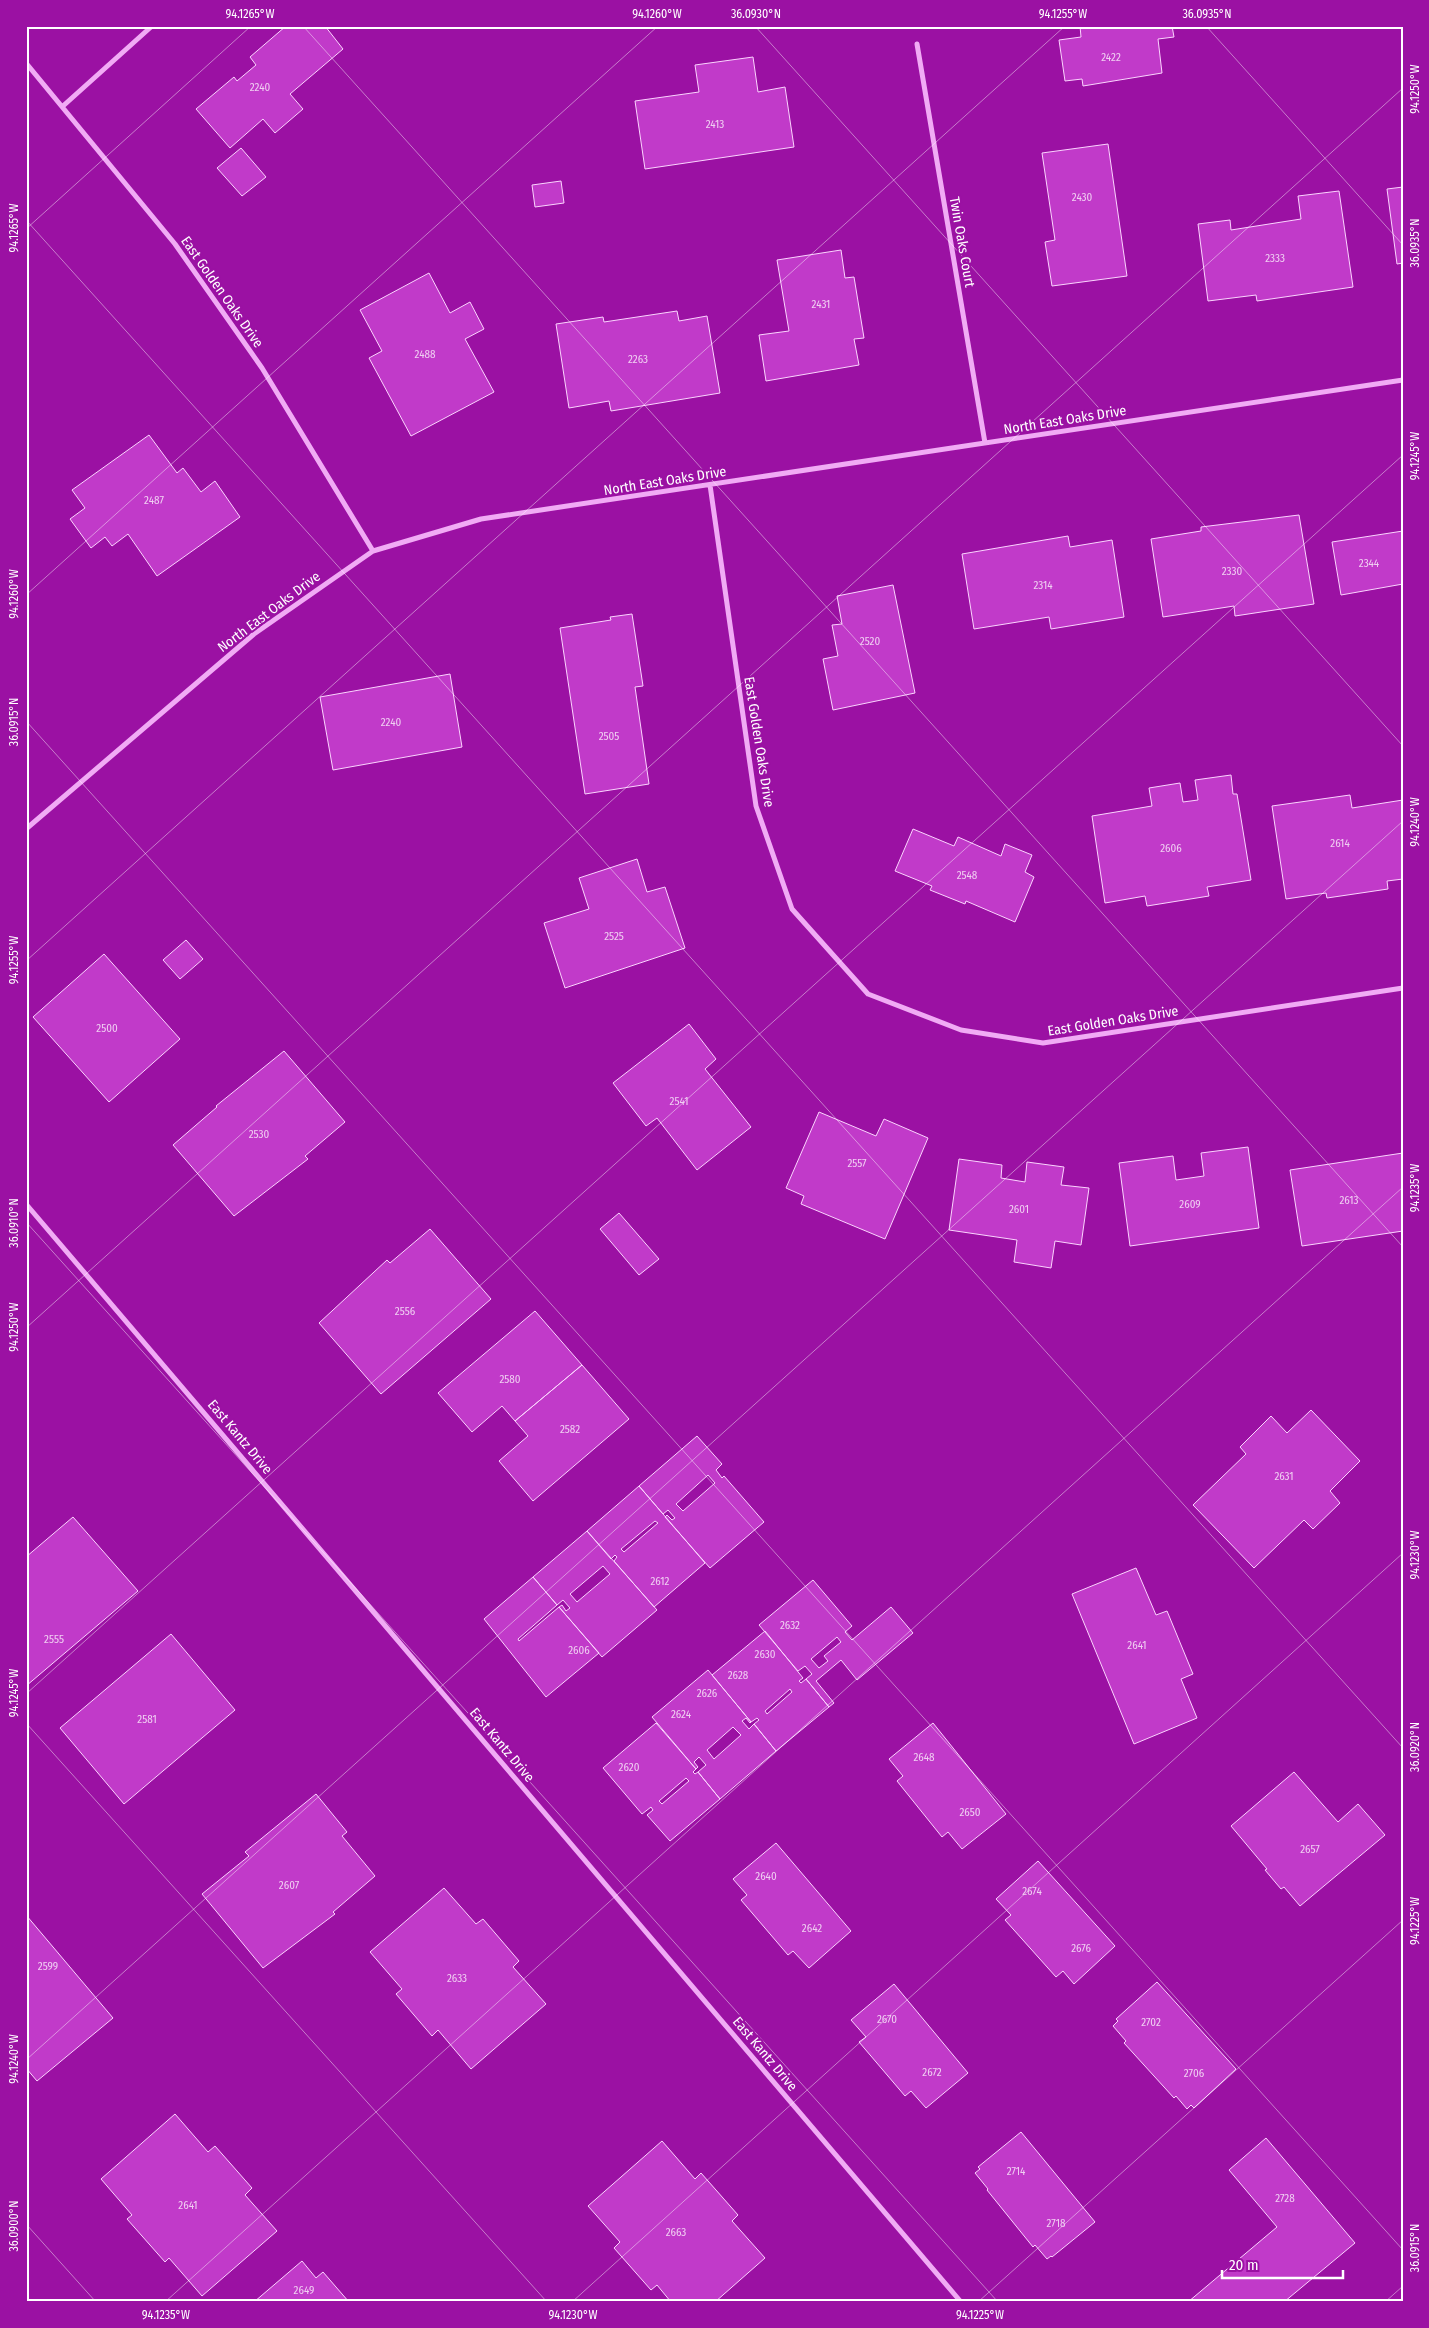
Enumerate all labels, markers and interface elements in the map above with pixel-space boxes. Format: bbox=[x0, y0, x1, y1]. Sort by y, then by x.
text: 94.1265°W bbox=[226, 7, 274, 21]
text: 94.1260°W bbox=[632, 7, 682, 21]
text: 36.0930°N bbox=[731, 7, 781, 21]
text: 94.1255°W bbox=[1039, 7, 1087, 21]
text: 36.0935°N bbox=[1182, 7, 1232, 21]
house number: 2422 bbox=[1101, 51, 1121, 64]
text: 94.1250°W bbox=[1408, 64, 1422, 114]
house number: 2240 bbox=[250, 81, 271, 94]
house number: 2413 bbox=[706, 118, 724, 131]
house number: 2430 bbox=[1072, 191, 1093, 204]
street label: Twin Oaks Court bbox=[946, 195, 978, 289]
text: 94.1265°W bbox=[7, 204, 21, 252]
text: 36.0935°N bbox=[1408, 218, 1422, 268]
street label: East Golden Oaks Drive bbox=[177, 233, 267, 351]
house number: 2333 bbox=[1265, 252, 1285, 265]
house number: 2431 bbox=[812, 298, 830, 311]
house number: 2488 bbox=[415, 348, 436, 361]
house number: 2263 bbox=[628, 353, 648, 366]
street label: North East Oaks Drive bbox=[1002, 402, 1128, 438]
text: 94.1245°W bbox=[1408, 432, 1422, 480]
street label: North East Oaks Drive bbox=[602, 463, 728, 499]
house number: 2487 bbox=[144, 494, 164, 507]
house number: 2344 bbox=[1359, 557, 1380, 570]
house number: 2330 bbox=[1222, 565, 1243, 578]
street label: North East Oaks Drive bbox=[214, 568, 324, 656]
text: 94.1260°W bbox=[7, 569, 21, 619]
house number: 2314 bbox=[1033, 579, 1053, 592]
house number: 2520 bbox=[860, 635, 880, 648]
street label: East Golden Oaks Drive bbox=[740, 675, 778, 809]
text: 36.0915°N bbox=[7, 698, 21, 746]
house number: 2240 bbox=[381, 716, 402, 729]
house number: 2505 bbox=[599, 730, 619, 743]
text: 94.1240°W bbox=[1408, 797, 1422, 847]
house number: 2614 bbox=[1330, 837, 1350, 850]
house number: 2606 bbox=[1160, 842, 1182, 855]
house number: 2548 bbox=[957, 869, 978, 882]
house number: 2525 bbox=[604, 930, 624, 943]
text: 94.1255°W bbox=[7, 936, 21, 984]
street label: East Golden Oaks Drive bbox=[1046, 1002, 1180, 1040]
house number: 2500 bbox=[96, 1022, 118, 1035]
house number: 2541 bbox=[670, 1095, 688, 1108]
house number: 2530 bbox=[249, 1128, 270, 1141]
house number: 2557 bbox=[847, 1157, 867, 1170]
text: 94.1235°W bbox=[1408, 1164, 1422, 1212]
house number: 2613 bbox=[1339, 1194, 1359, 1207]
text: 36.0910°N bbox=[7, 1198, 21, 1248]
house number: 2609 bbox=[1179, 1198, 1201, 1211]
house number: 2601 bbox=[1009, 1203, 1029, 1216]
text: 94.1250°W bbox=[7, 1302, 21, 1352]
house number: 2556 bbox=[395, 1305, 416, 1318]
house number: 2580 bbox=[499, 1373, 521, 1386]
street label: East Kantz Drive bbox=[204, 1396, 276, 1478]
house number: 2582 bbox=[560, 1423, 580, 1436]
house number: 2631 bbox=[1274, 1470, 1294, 1483]
text: 94.1230°W bbox=[1408, 1530, 1422, 1580]
house number: 2612 bbox=[651, 1575, 670, 1588]
house number: 2632 bbox=[780, 1619, 800, 1632]
house number: 2555 bbox=[44, 1633, 64, 1646]
house number: 2641 bbox=[1127, 1639, 1147, 1652]
house number: 2606 bbox=[568, 1644, 590, 1657]
house number: 2630 bbox=[755, 1648, 776, 1661]
text: 94.1245°W bbox=[7, 1669, 21, 1717]
house number: 2628 bbox=[728, 1669, 749, 1682]
house number: 2626 bbox=[697, 1687, 718, 1700]
street label: East Kantz Drive bbox=[466, 1704, 538, 1786]
house number: 2624 bbox=[671, 1708, 692, 1721]
house number: 2581 bbox=[137, 1713, 157, 1726]
text: 36.0920°N bbox=[1408, 1722, 1422, 1772]
house number: 2648 bbox=[913, 1751, 935, 1764]
house number: 2620 bbox=[619, 1761, 640, 1774]
house number: 2650 bbox=[959, 1806, 981, 1819]
house number: 2657 bbox=[1300, 1843, 1320, 1856]
house number: 2640 bbox=[755, 1870, 777, 1883]
house number: 2607 bbox=[279, 1879, 300, 1892]
house number: 2674 bbox=[1022, 1885, 1042, 1898]
text: 94.1225°W bbox=[1408, 1897, 1422, 1945]
house number: 2642 bbox=[802, 1922, 822, 1935]
house number: 2676 bbox=[1071, 1942, 1091, 1955]
house number: 2599 bbox=[38, 1960, 58, 1973]
house number: 2633 bbox=[447, 1972, 467, 1985]
street label: East Kantz Drive bbox=[729, 2013, 801, 2095]
house number: 2670 bbox=[877, 2013, 897, 2026]
house number: 2702 bbox=[1141, 2016, 1161, 2029]
text: 94.1240°W bbox=[7, 2034, 21, 2084]
house number: 2672 bbox=[922, 2066, 942, 2079]
house number: 2706 bbox=[1184, 2067, 1205, 2080]
house number: 2714 bbox=[1007, 2165, 1026, 2178]
house number: 2728 bbox=[1275, 2192, 1295, 2205]
house number: 2641 bbox=[178, 2199, 198, 2212]
text: 36.0900°N bbox=[7, 2200, 21, 2252]
house number: 2718 bbox=[1047, 2217, 1066, 2230]
text: 36.0915°N bbox=[1408, 2224, 1422, 2272]
house number: 2663 bbox=[666, 2226, 686, 2239]
scale bar bbox=[1222, 2248, 1343, 2280]
text: 20 m bbox=[1229, 2256, 1259, 2274]
house number: 2649 bbox=[294, 2284, 314, 2297]
text: 94.1235°W bbox=[142, 2308, 190, 2322]
text: 94.1230°W bbox=[548, 2308, 598, 2322]
text: 94.1225°W bbox=[956, 2308, 1004, 2322]

